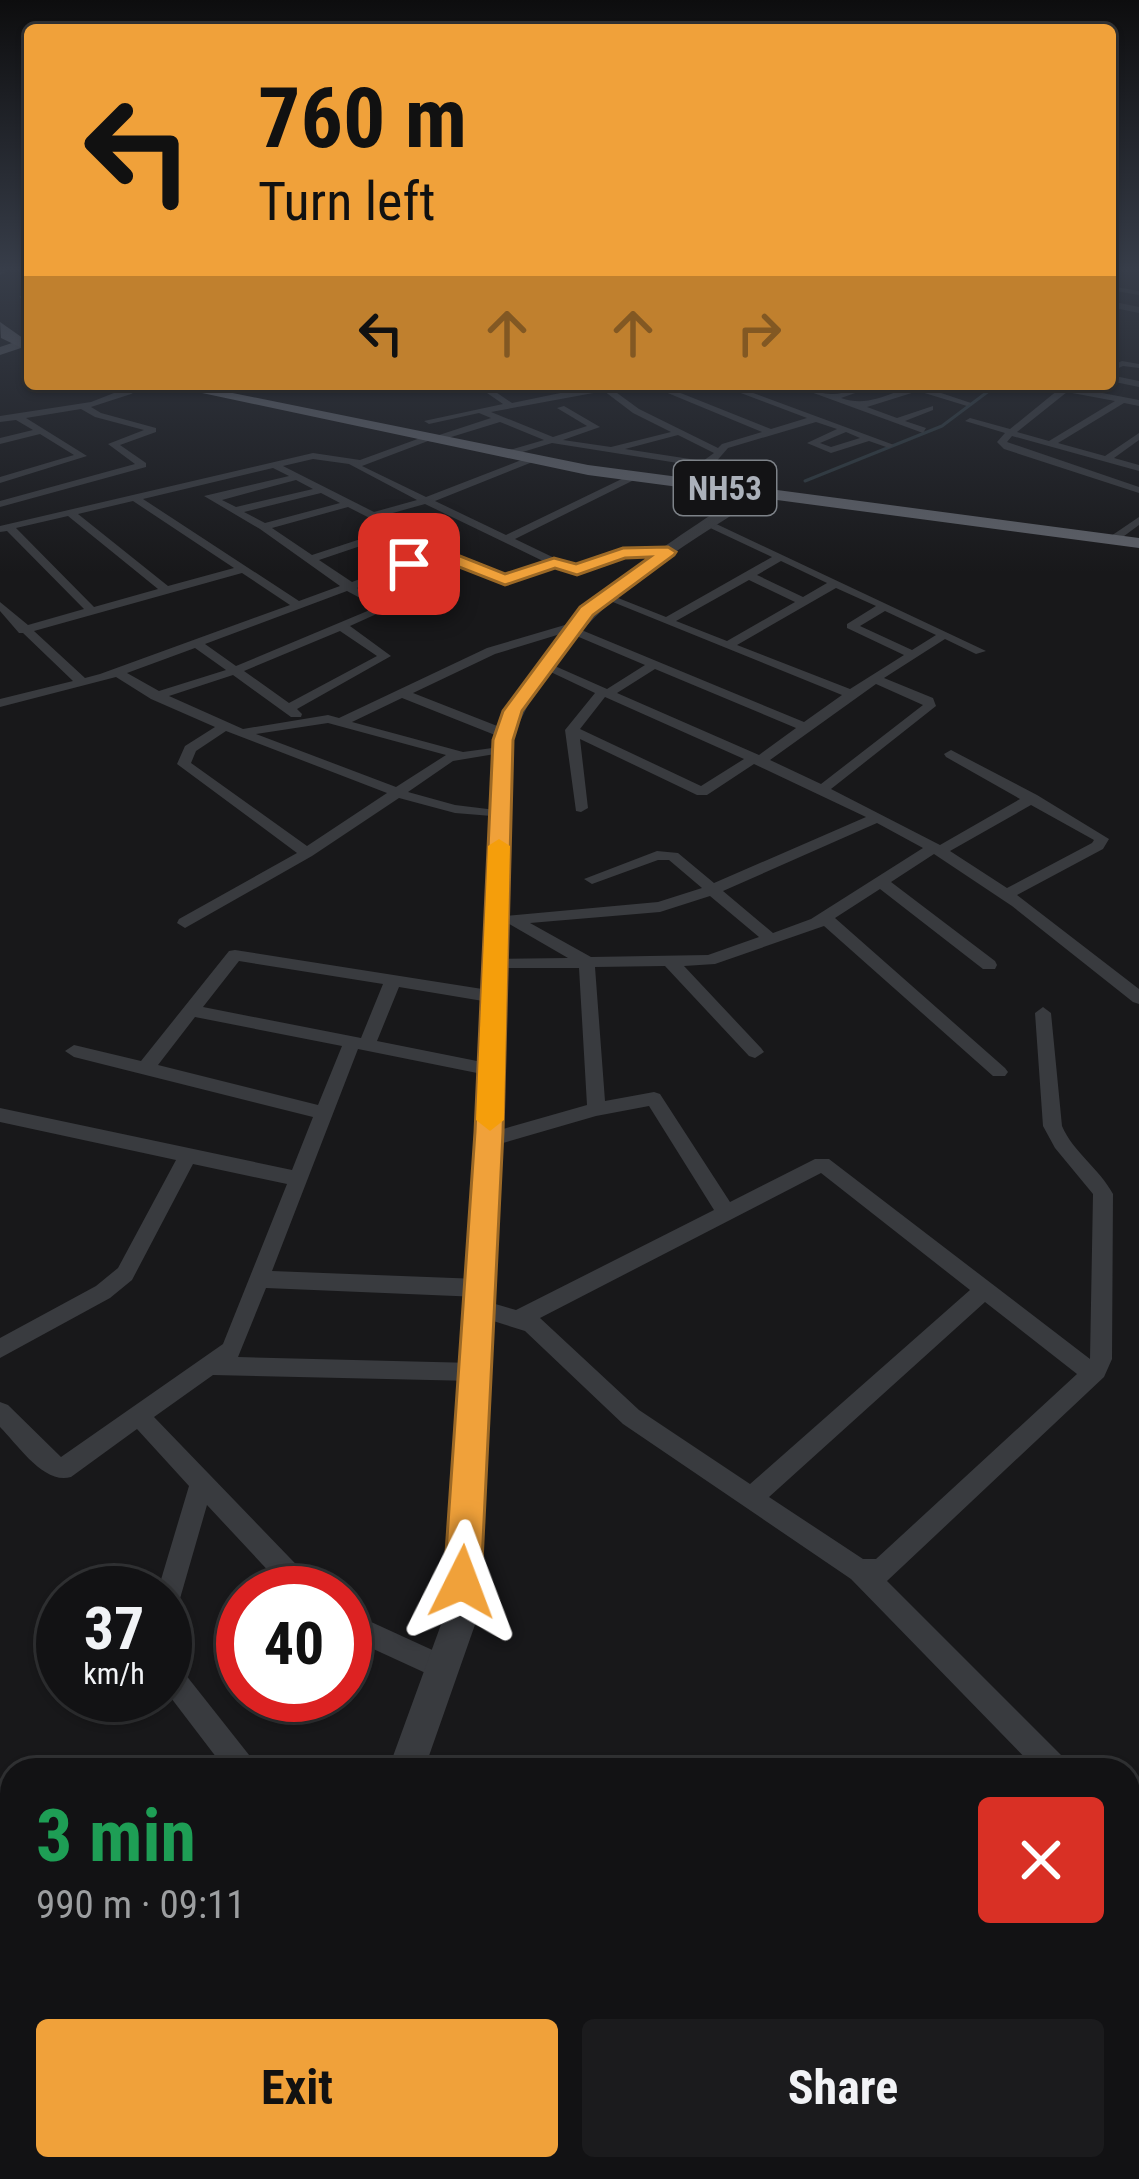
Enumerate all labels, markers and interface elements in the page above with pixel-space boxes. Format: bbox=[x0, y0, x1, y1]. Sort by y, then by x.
text: 760 m bbox=[258, 69, 467, 168]
icon: left bbox=[60, 72, 216, 228]
text: Turn left bbox=[258, 170, 435, 233]
icon: left bbox=[348, 300, 414, 366]
icon: ahead bbox=[474, 300, 540, 366]
icon: ahead bbox=[600, 300, 666, 366]
icon: right bbox=[726, 300, 792, 366]
road number: NH53 bbox=[674, 461, 776, 515]
pin bbox=[358, 513, 460, 615]
icon: arrive bbox=[376, 531, 442, 597]
position arrow bbox=[399, 1519, 525, 1645]
speed limit sign: 40 bbox=[216, 1566, 372, 1722]
text: 37 bbox=[84, 1593, 144, 1664]
text: km/h bbox=[83, 1656, 145, 1691]
text: 3 min bbox=[36, 1794, 196, 1879]
button: close bbox=[978, 1797, 1104, 1923]
text: 990 m · 09:11 bbox=[36, 1882, 246, 1928]
button: Exit bbox=[36, 2019, 558, 2157]
button: Share bbox=[582, 2019, 1104, 2157]

